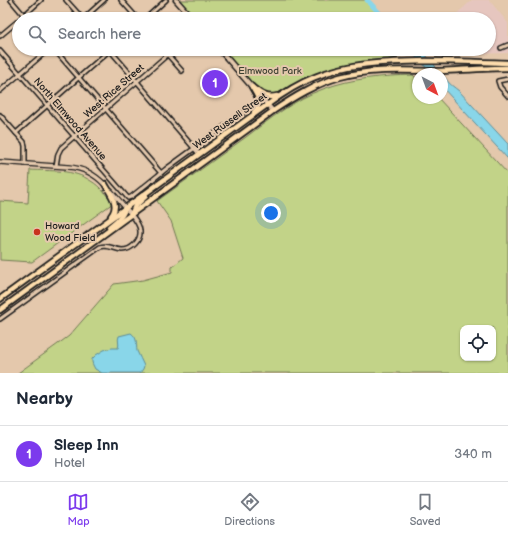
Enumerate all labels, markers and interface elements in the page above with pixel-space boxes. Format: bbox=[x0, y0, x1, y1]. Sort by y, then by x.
search box bbox=[12, 12, 496, 56]
icon: search bbox=[26, 23, 48, 45]
text: Search here bbox=[58, 25, 141, 44]
street label: West Rice Street bbox=[81, 62, 147, 120]
park label: Elmwood Park bbox=[238, 65, 302, 77]
pin: 1 bbox=[202, 68, 228, 98]
north arrow bbox=[412, 68, 448, 104]
street label: North Elmwood Avenue bbox=[31, 75, 109, 163]
street label: West Russell Street bbox=[191, 90, 269, 152]
your location bbox=[261, 203, 281, 223]
place label: Howard Wood Field bbox=[45, 220, 96, 244]
marker: Howard Wood Field bbox=[32, 227, 42, 237]
map controls bbox=[460, 325, 496, 361]
button: locate bbox=[460, 325, 496, 361]
text: Nearby bbox=[16, 389, 73, 409]
text: Sleep Inn bbox=[54, 436, 119, 455]
text: 1 bbox=[26, 446, 32, 462]
text: 340 m bbox=[454, 446, 492, 462]
text: Hotel bbox=[54, 455, 85, 471]
tab: Map bbox=[67, 491, 90, 528]
tab: Directions bbox=[224, 491, 275, 528]
tab: Saved bbox=[410, 491, 441, 528]

